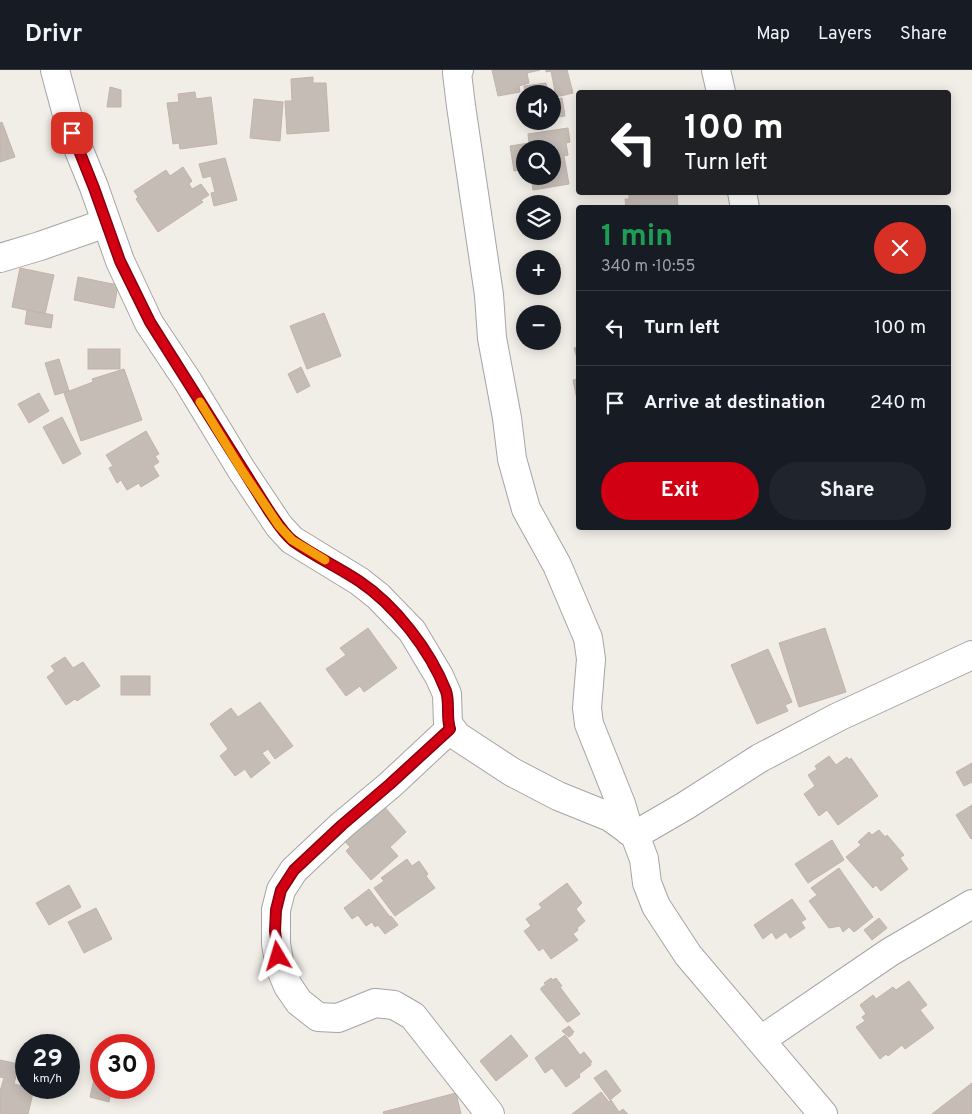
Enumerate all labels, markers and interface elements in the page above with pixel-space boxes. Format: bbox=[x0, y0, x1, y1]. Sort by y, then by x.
text: Drivr bbox=[25, 20, 82, 50]
text: Map bbox=[756, 23, 790, 46]
text: Layers bbox=[818, 23, 872, 46]
text: Share bbox=[900, 23, 947, 46]
map controls bbox=[516, 85, 561, 350]
button: sound bbox=[516, 85, 561, 130]
text: 100 m bbox=[684, 107, 784, 151]
icon: left bbox=[601, 110, 666, 175]
pin bbox=[51, 112, 93, 154]
icon: arrive bbox=[58, 119, 86, 147]
button: search bbox=[516, 140, 561, 185]
text: Turn left bbox=[684, 150, 767, 177]
button: layers bbox=[516, 195, 561, 240]
text: 1 min bbox=[601, 219, 673, 256]
button: close bbox=[874, 222, 926, 274]
button: + bbox=[516, 250, 561, 295]
text: 340 m · 10:55 bbox=[601, 257, 695, 277]
button: − bbox=[516, 305, 561, 350]
icon: left bbox=[601, 314, 629, 342]
text: Turn left bbox=[644, 316, 720, 340]
text: 100 m bbox=[874, 316, 926, 340]
icon: arrive bbox=[601, 389, 629, 417]
text: Arrive at destination bbox=[644, 391, 825, 415]
text: 240 m bbox=[870, 391, 926, 415]
button: Exit bbox=[601, 462, 759, 520]
button: Share bbox=[769, 462, 926, 520]
position arrow bbox=[251, 929, 303, 981]
speed limit sign: 30 bbox=[90, 1034, 155, 1099]
text: 29 bbox=[32, 1044, 63, 1076]
text: km/h bbox=[33, 1071, 62, 1087]

